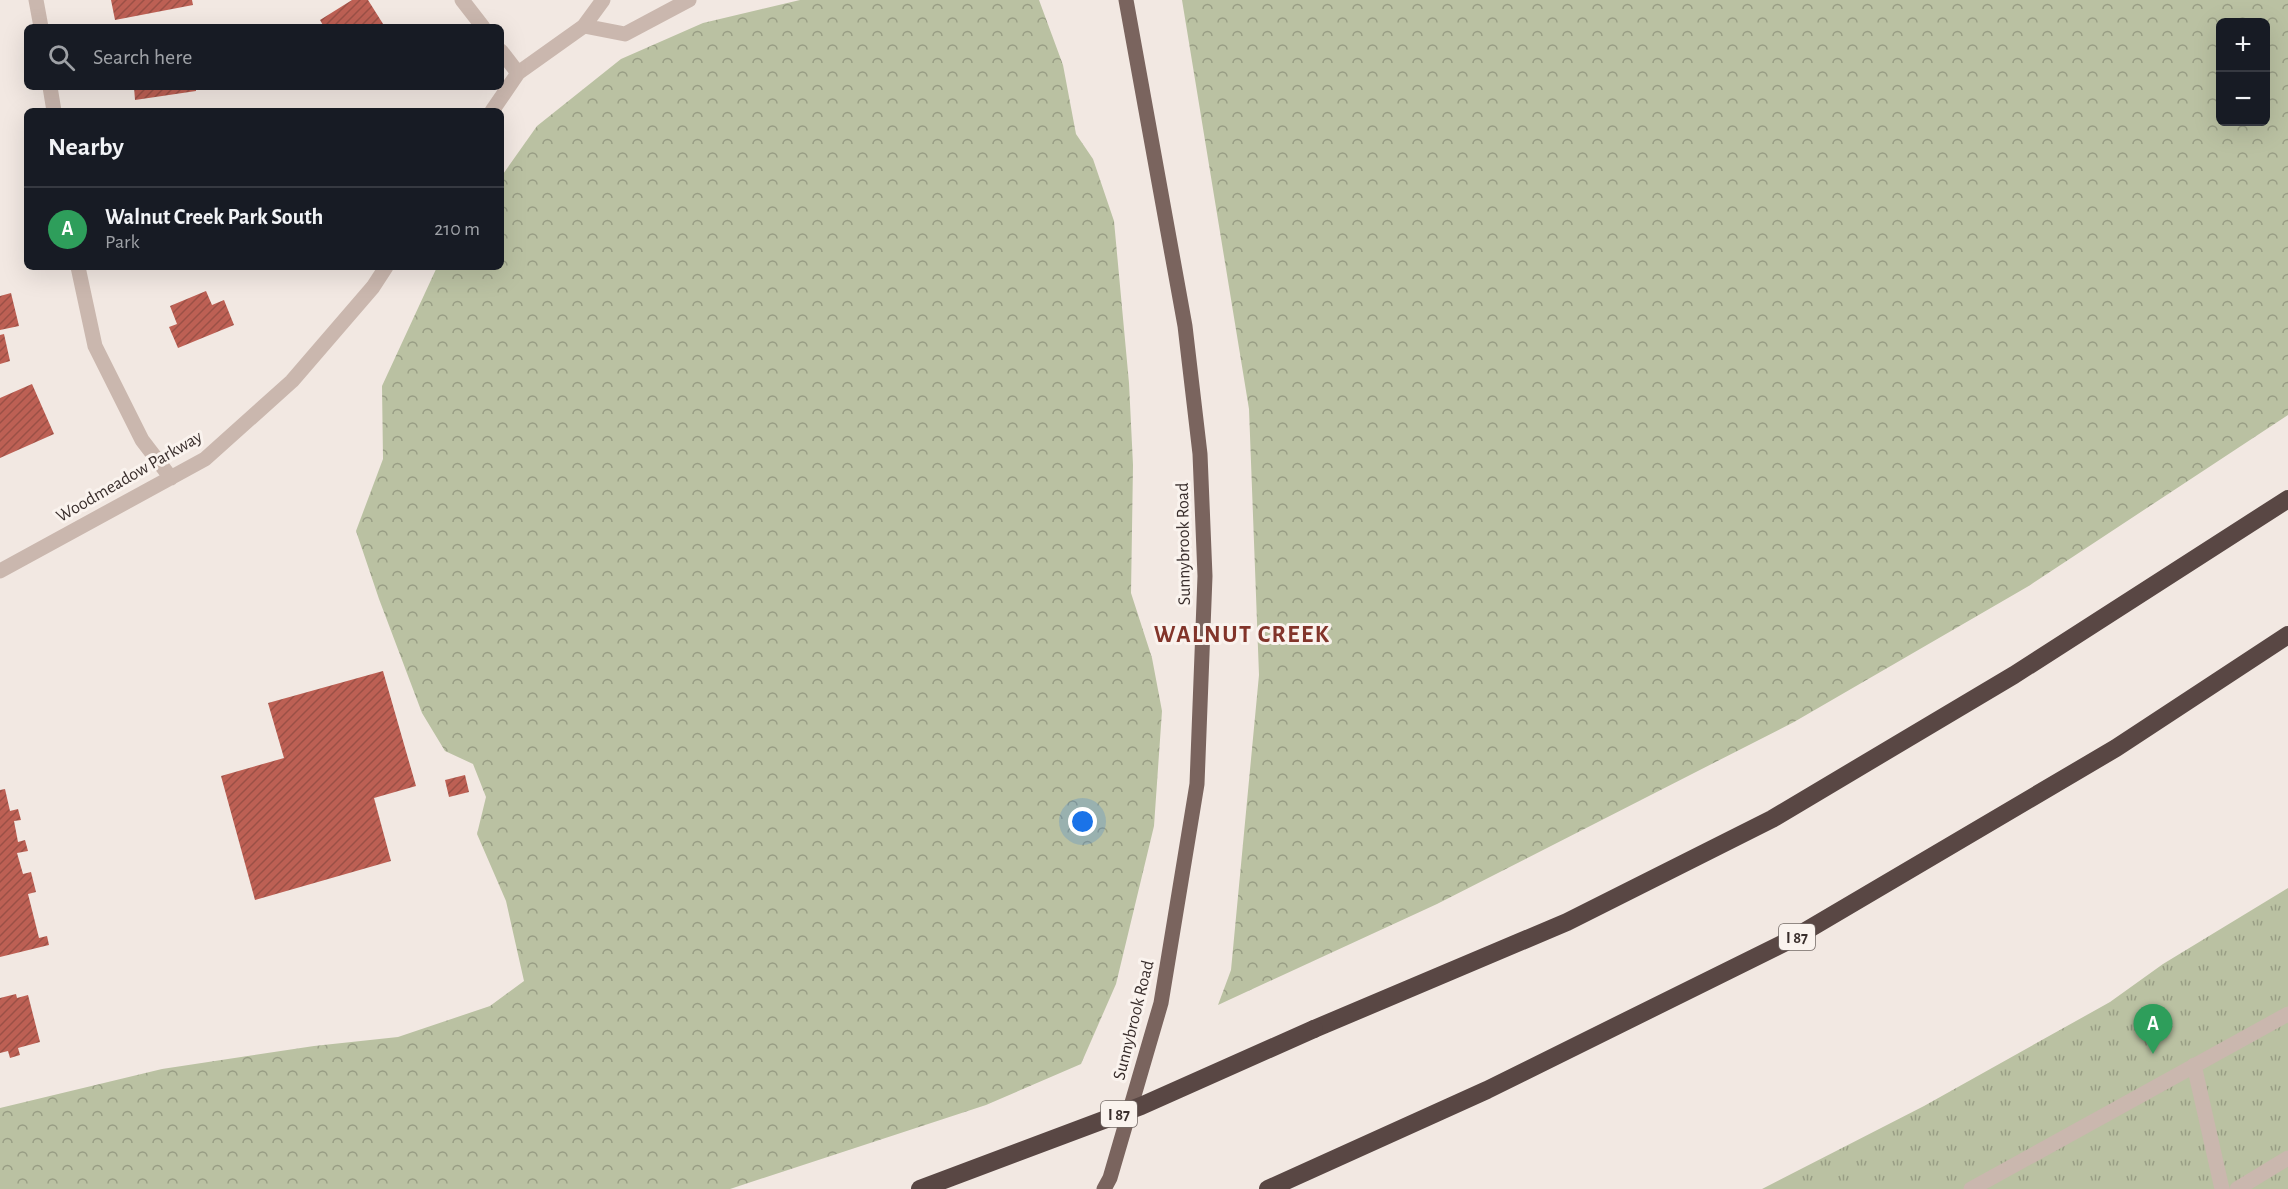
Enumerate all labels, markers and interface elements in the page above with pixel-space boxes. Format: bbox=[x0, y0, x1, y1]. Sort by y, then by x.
map controls bbox=[2216, 18, 2270, 126]
button: + bbox=[2216, 18, 2270, 72]
search box bbox=[24, 24, 504, 90]
icon: search bbox=[45, 41, 78, 74]
text: Search here bbox=[93, 46, 192, 68]
button: − bbox=[2216, 72, 2270, 126]
text: Nearby bbox=[48, 134, 124, 160]
text: Walnut Creek Park South bbox=[105, 206, 323, 228]
text: A bbox=[62, 219, 74, 239]
text: 210 m bbox=[434, 219, 480, 239]
text: Park bbox=[105, 232, 140, 252]
street label: Woodmeadow Parkway bbox=[54, 428, 206, 526]
street label: Sunnybrook Road bbox=[1174, 482, 1194, 606]
district label: WALNUT CREEK bbox=[1154, 623, 1330, 647]
your location bbox=[1068, 807, 1097, 836]
road number: I 87 bbox=[1779, 924, 1815, 950]
street label: Sunnybrook Road bbox=[1110, 959, 1158, 1082]
pin: A bbox=[2134, 1004, 2172, 1054]
road number: I 87 bbox=[1101, 1101, 1137, 1127]

